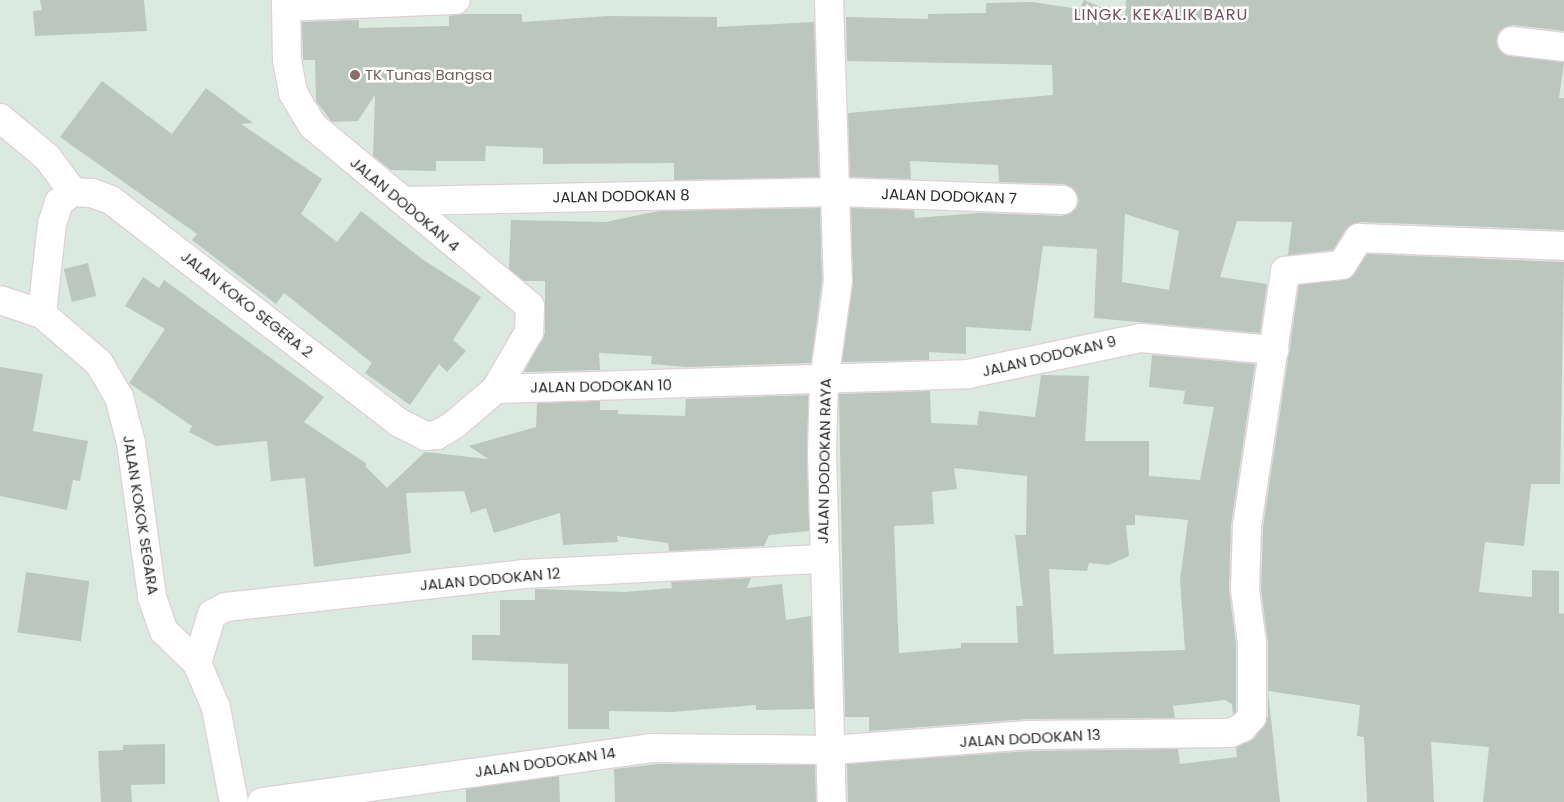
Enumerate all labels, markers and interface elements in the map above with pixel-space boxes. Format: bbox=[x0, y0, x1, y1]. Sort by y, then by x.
district label: LINGK. KEKALIK BARU bbox=[1071, 5, 1251, 25]
place label: TK Tunas Bangsa bbox=[365, 66, 492, 84]
marker: TK Tunas Bangsa bbox=[349, 69, 361, 81]
street label: JALAN DODOKAN 4 bbox=[347, 153, 463, 255]
street label: JALAN DODOKAN 7 bbox=[881, 185, 1017, 207]
street label: JALAN DODOKAN 8 bbox=[552, 186, 690, 206]
street label: JALAN KOKO SEGERA 2 bbox=[177, 247, 317, 361]
street label: JALAN DODOKAN 9 bbox=[980, 332, 1118, 380]
street label: JALAN DODOKAN 10 bbox=[530, 376, 672, 396]
street label: JALAN DODOKAN RAYA bbox=[814, 378, 834, 544]
street label: JALAN KOKOK SEGARA bbox=[119, 434, 163, 596]
street label: JALAN DODOKAN 12 bbox=[419, 564, 561, 594]
street label: JALAN DODOKAN 13 bbox=[959, 725, 1101, 751]
street label: JALAN DODOKAN 14 bbox=[474, 743, 616, 781]

